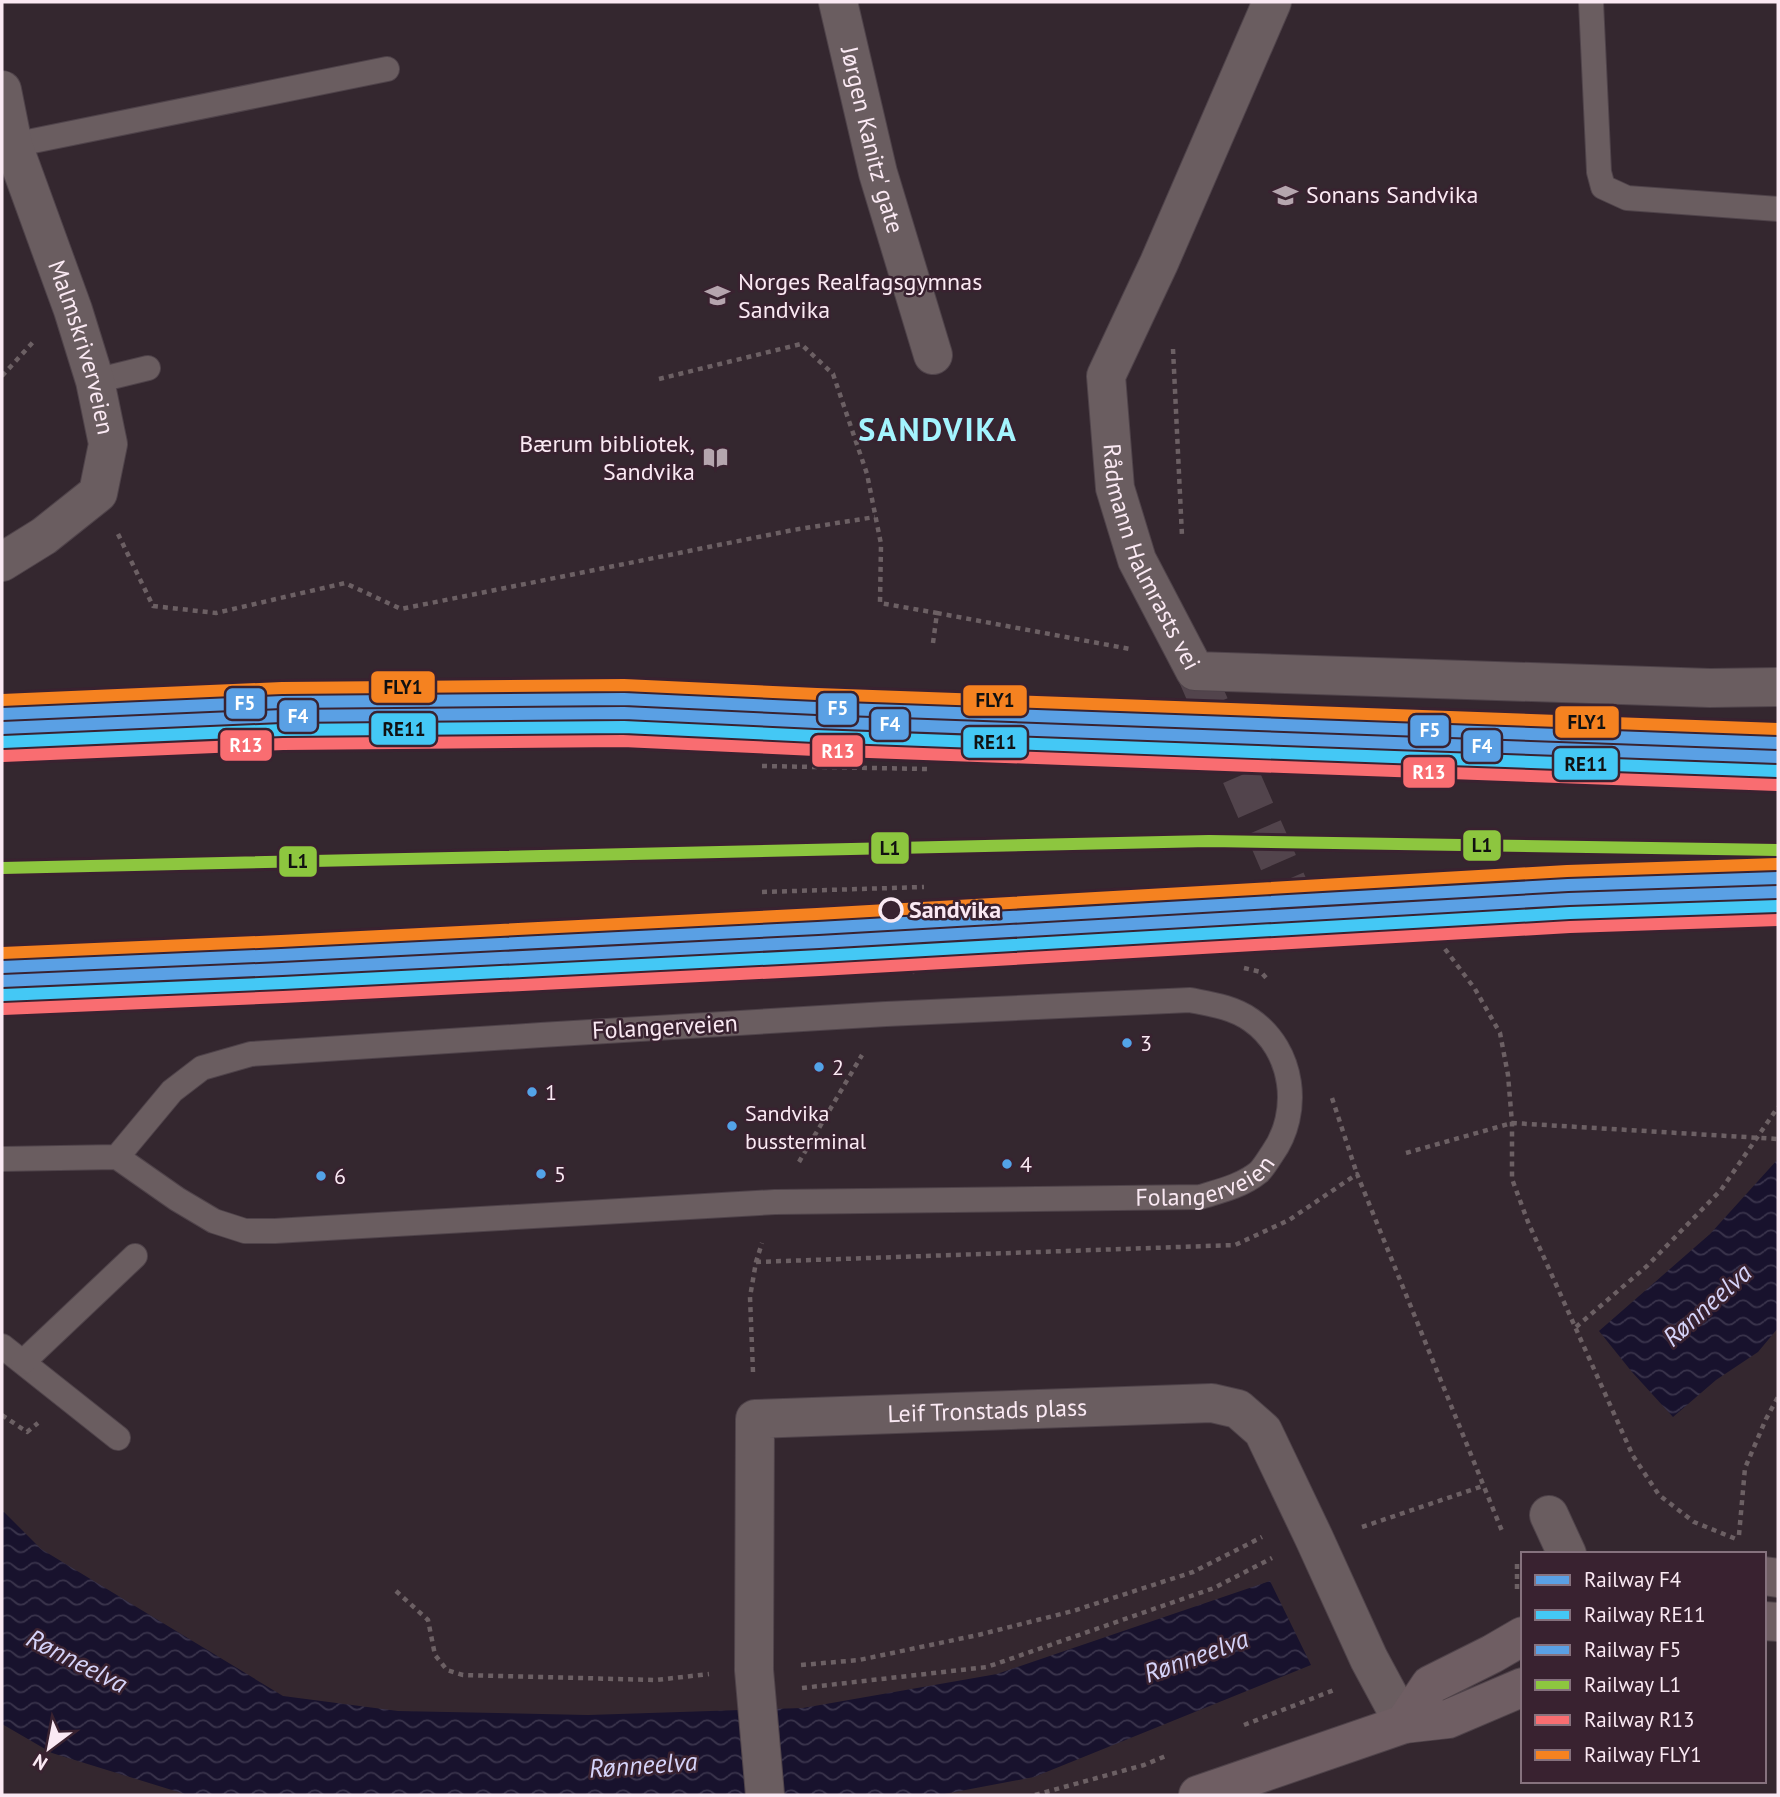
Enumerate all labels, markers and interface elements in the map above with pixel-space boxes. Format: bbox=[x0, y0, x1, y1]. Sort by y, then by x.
street label: Jørgen Kanitz' gate bbox=[834, 42, 911, 237]
place label: Sonans Sandvika bbox=[1306, 179, 1478, 210]
school or university icon: Sonans Sandvika bbox=[1272, 181, 1300, 209]
street label: Malmskriverveien bbox=[41, 256, 122, 437]
place label: Norges Realfagsgymnas Sandvika bbox=[738, 266, 982, 325]
school or university icon: Norges Realfagsgymnas Sandvika bbox=[704, 282, 732, 310]
district label: SANDVIKA bbox=[858, 408, 1018, 450]
place label: Bærum bibliotek, Sandvika bbox=[519, 428, 695, 487]
street label: Rådmann Halmrasts vei bbox=[1096, 442, 1208, 675]
library icon: Bærum bibliotek, Sandvika bbox=[701, 444, 729, 472]
line badge: FLY1 bbox=[370, 670, 436, 704]
text: FLY1 bbox=[383, 675, 423, 699]
line badge: FLY1 bbox=[962, 684, 1028, 717]
line badge: F5 bbox=[225, 687, 266, 720]
text: FLY1 bbox=[975, 688, 1015, 712]
text: F5 bbox=[235, 691, 255, 715]
line badge: F5 bbox=[817, 692, 858, 726]
text: F5 bbox=[828, 696, 848, 720]
line badge: F4 bbox=[278, 699, 318, 733]
text: F4 bbox=[288, 704, 308, 728]
line badge: FLY1 bbox=[1554, 705, 1620, 739]
line badge: F4 bbox=[870, 708, 910, 741]
text: FLY1 bbox=[1567, 710, 1607, 734]
line badge: RE11 bbox=[370, 712, 437, 746]
text: F4 bbox=[880, 712, 900, 736]
line badge: F5 bbox=[1409, 714, 1450, 747]
text: RE11 bbox=[383, 717, 425, 741]
text: F5 bbox=[1420, 718, 1440, 742]
line badge: RE11 bbox=[962, 726, 1028, 759]
line badge: R13 bbox=[219, 729, 273, 762]
line badge: F4 bbox=[1462, 729, 1502, 763]
text: RE11 bbox=[974, 730, 1016, 754]
text: R13 bbox=[230, 733, 262, 757]
line badge: R13 bbox=[811, 734, 864, 768]
text: F4 bbox=[1472, 734, 1492, 758]
text: R13 bbox=[822, 739, 854, 763]
line badge: RE11 bbox=[1553, 747, 1619, 781]
text: RE11 bbox=[1565, 752, 1607, 776]
line badge: R13 bbox=[1402, 756, 1456, 789]
text: R13 bbox=[1413, 760, 1445, 784]
line badge: L1 bbox=[1462, 829, 1502, 862]
line badge: L1 bbox=[870, 831, 910, 865]
text: L1 bbox=[1472, 833, 1492, 857]
text: L1 bbox=[880, 836, 900, 860]
line badge: L1 bbox=[278, 845, 318, 878]
text: L1 bbox=[288, 849, 308, 873]
place label: Sandvika bbox=[909, 894, 1001, 925]
marker: Sandvika bbox=[879, 898, 903, 922]
street label: Folangerveien bbox=[591, 1007, 739, 1046]
place label: 3 bbox=[1140, 1029, 1152, 1057]
marker: 3 bbox=[1120, 1036, 1134, 1050]
place label: 2 bbox=[832, 1053, 844, 1081]
marker: 2 bbox=[812, 1060, 826, 1074]
place label: 1 bbox=[545, 1078, 557, 1106]
marker: 1 bbox=[525, 1085, 539, 1099]
place label: Sandvika bussterminal bbox=[745, 1099, 867, 1155]
marker: Sandvika bussterminal bbox=[725, 1119, 739, 1133]
place label: 4 bbox=[1020, 1150, 1032, 1178]
street label: Folangerveien bbox=[1135, 1150, 1281, 1213]
marker: 4 bbox=[1000, 1157, 1014, 1171]
place label: 5 bbox=[554, 1160, 566, 1188]
place label: 6 bbox=[334, 1162, 346, 1190]
marker: 5 bbox=[534, 1167, 548, 1181]
marker: 6 bbox=[314, 1169, 328, 1183]
water label: Rønneelva bbox=[1655, 1256, 1758, 1353]
street label: Leif Tronstads plass bbox=[887, 1391, 1088, 1429]
legend bbox=[1521, 1552, 1766, 1783]
text: Railway F4 bbox=[1584, 1566, 1681, 1593]
text: Railway RE11 bbox=[1584, 1601, 1706, 1628]
water label: Rønneelva bbox=[21, 1621, 133, 1700]
water label: Rønneelva bbox=[1139, 1621, 1253, 1690]
text: Railway F5 bbox=[1584, 1636, 1681, 1663]
text: Railway L1 bbox=[1584, 1671, 1681, 1698]
text: Railway R13 bbox=[1584, 1706, 1694, 1733]
north arrow bbox=[14, 1713, 84, 1783]
text: Railway FLY1 bbox=[1584, 1741, 1702, 1768]
water label: Rønneelva bbox=[588, 1744, 699, 1785]
text: N bbox=[28, 1749, 52, 1776]

